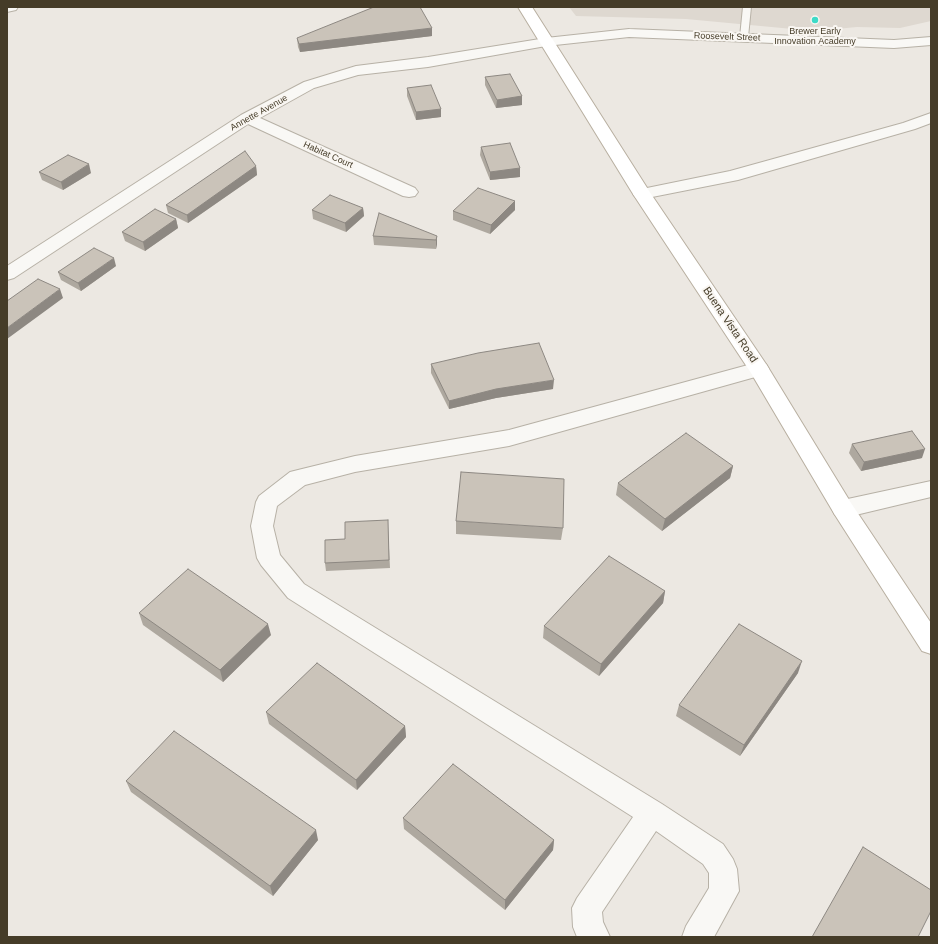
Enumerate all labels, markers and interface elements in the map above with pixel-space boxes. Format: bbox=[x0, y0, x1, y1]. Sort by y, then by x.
marker: Brewer Early Innovation Academy bbox=[810, 15, 820, 25]
place label: Brewer Early Innovation Academy bbox=[774, 27, 856, 48]
street label: Roosevelt Street bbox=[694, 30, 760, 44]
street label: Annette Avenue bbox=[228, 93, 290, 133]
street label: Habitat Court bbox=[302, 139, 354, 171]
street label: Buena Vista Road bbox=[700, 285, 760, 365]

